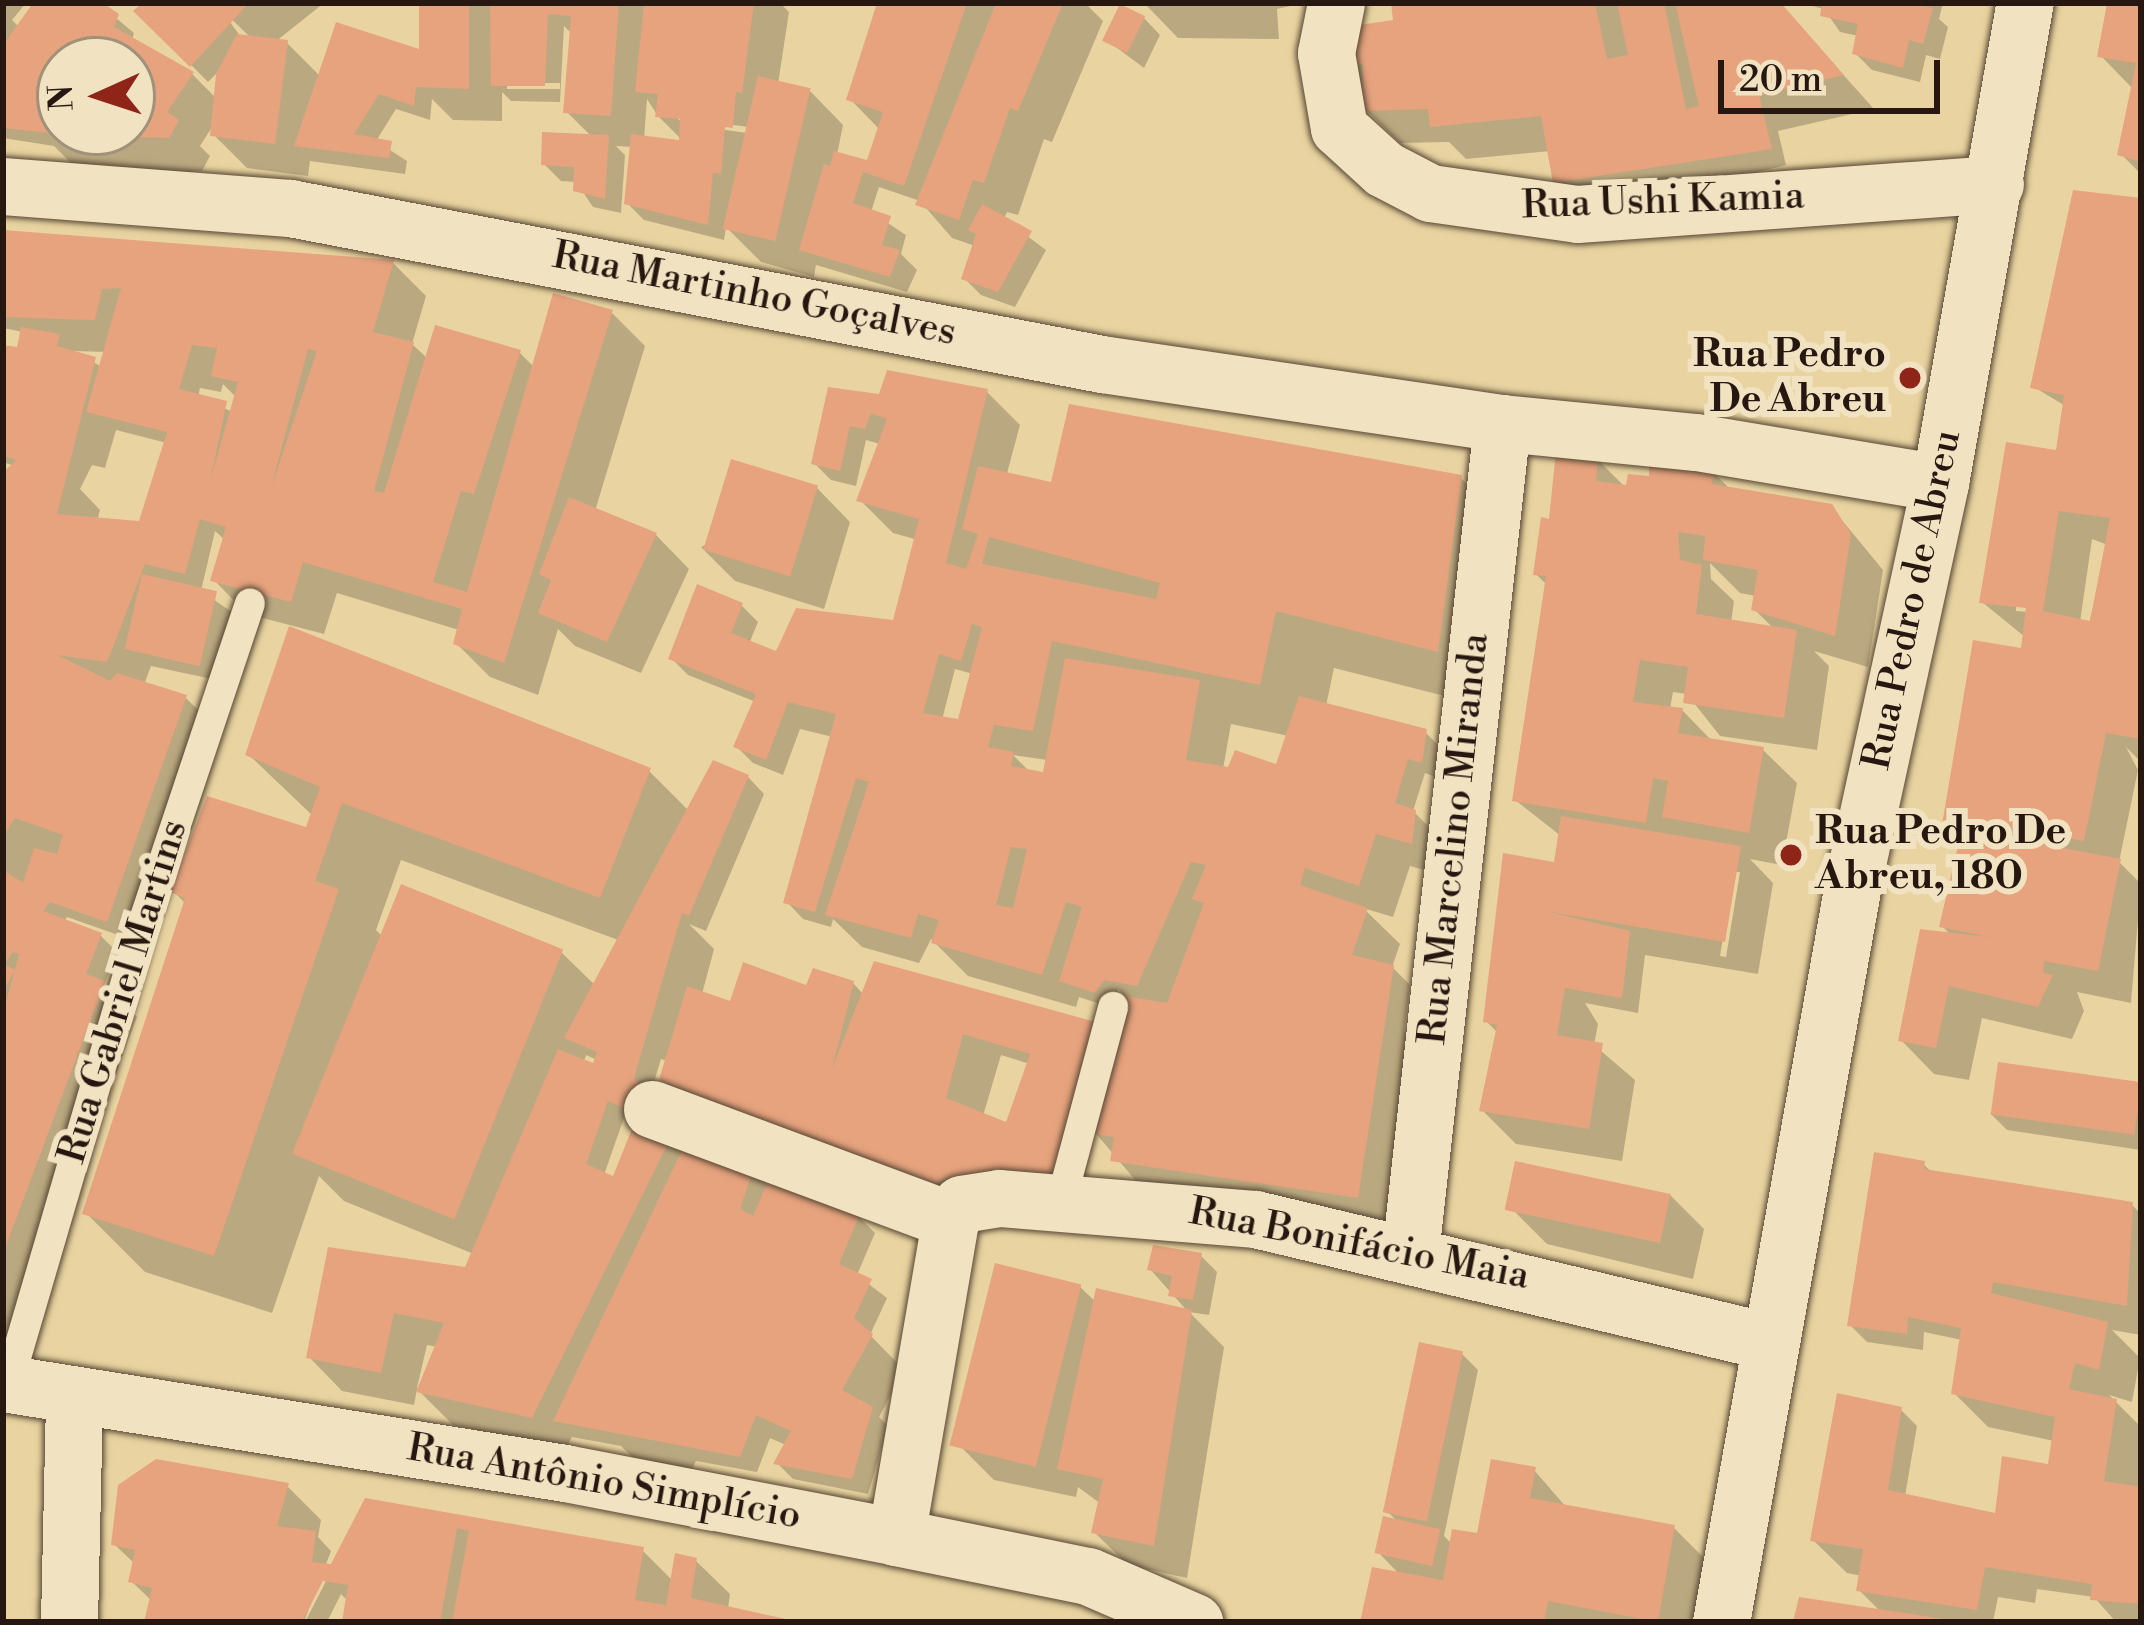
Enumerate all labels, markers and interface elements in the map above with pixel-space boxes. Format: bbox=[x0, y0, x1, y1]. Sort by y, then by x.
north arrow bbox=[36, 36, 156, 156]
scale bar bbox=[1724, 36, 1946, 110]
text: 20 m bbox=[1739, 58, 1822, 103]
text: N bbox=[41, 84, 84, 112]
street label: Rua Ushi Kamia bbox=[1521, 174, 1805, 230]
street label: Rua Martinho Goçalves bbox=[548, 233, 960, 357]
place label: Rua Pedro De Abreu bbox=[1693, 333, 1886, 424]
marker: Rua Pedro De Abreu bbox=[1897, 365, 1923, 391]
street label: Rua Pedro de Abreu bbox=[1854, 426, 1972, 774]
street label: Rua Marcelino Miranda bbox=[1410, 631, 1500, 1047]
place label: Rua Pedro De Abreu, 180 bbox=[1815, 810, 2066, 901]
street label: Rua Gabriel Martins bbox=[49, 815, 199, 1169]
marker: Rua Pedro De Abreu, 180 bbox=[1778, 842, 1804, 868]
street label: Rua Bonifácio Maia bbox=[1185, 1189, 1533, 1301]
street label: Rua Antônio Simplício bbox=[403, 1425, 805, 1541]

